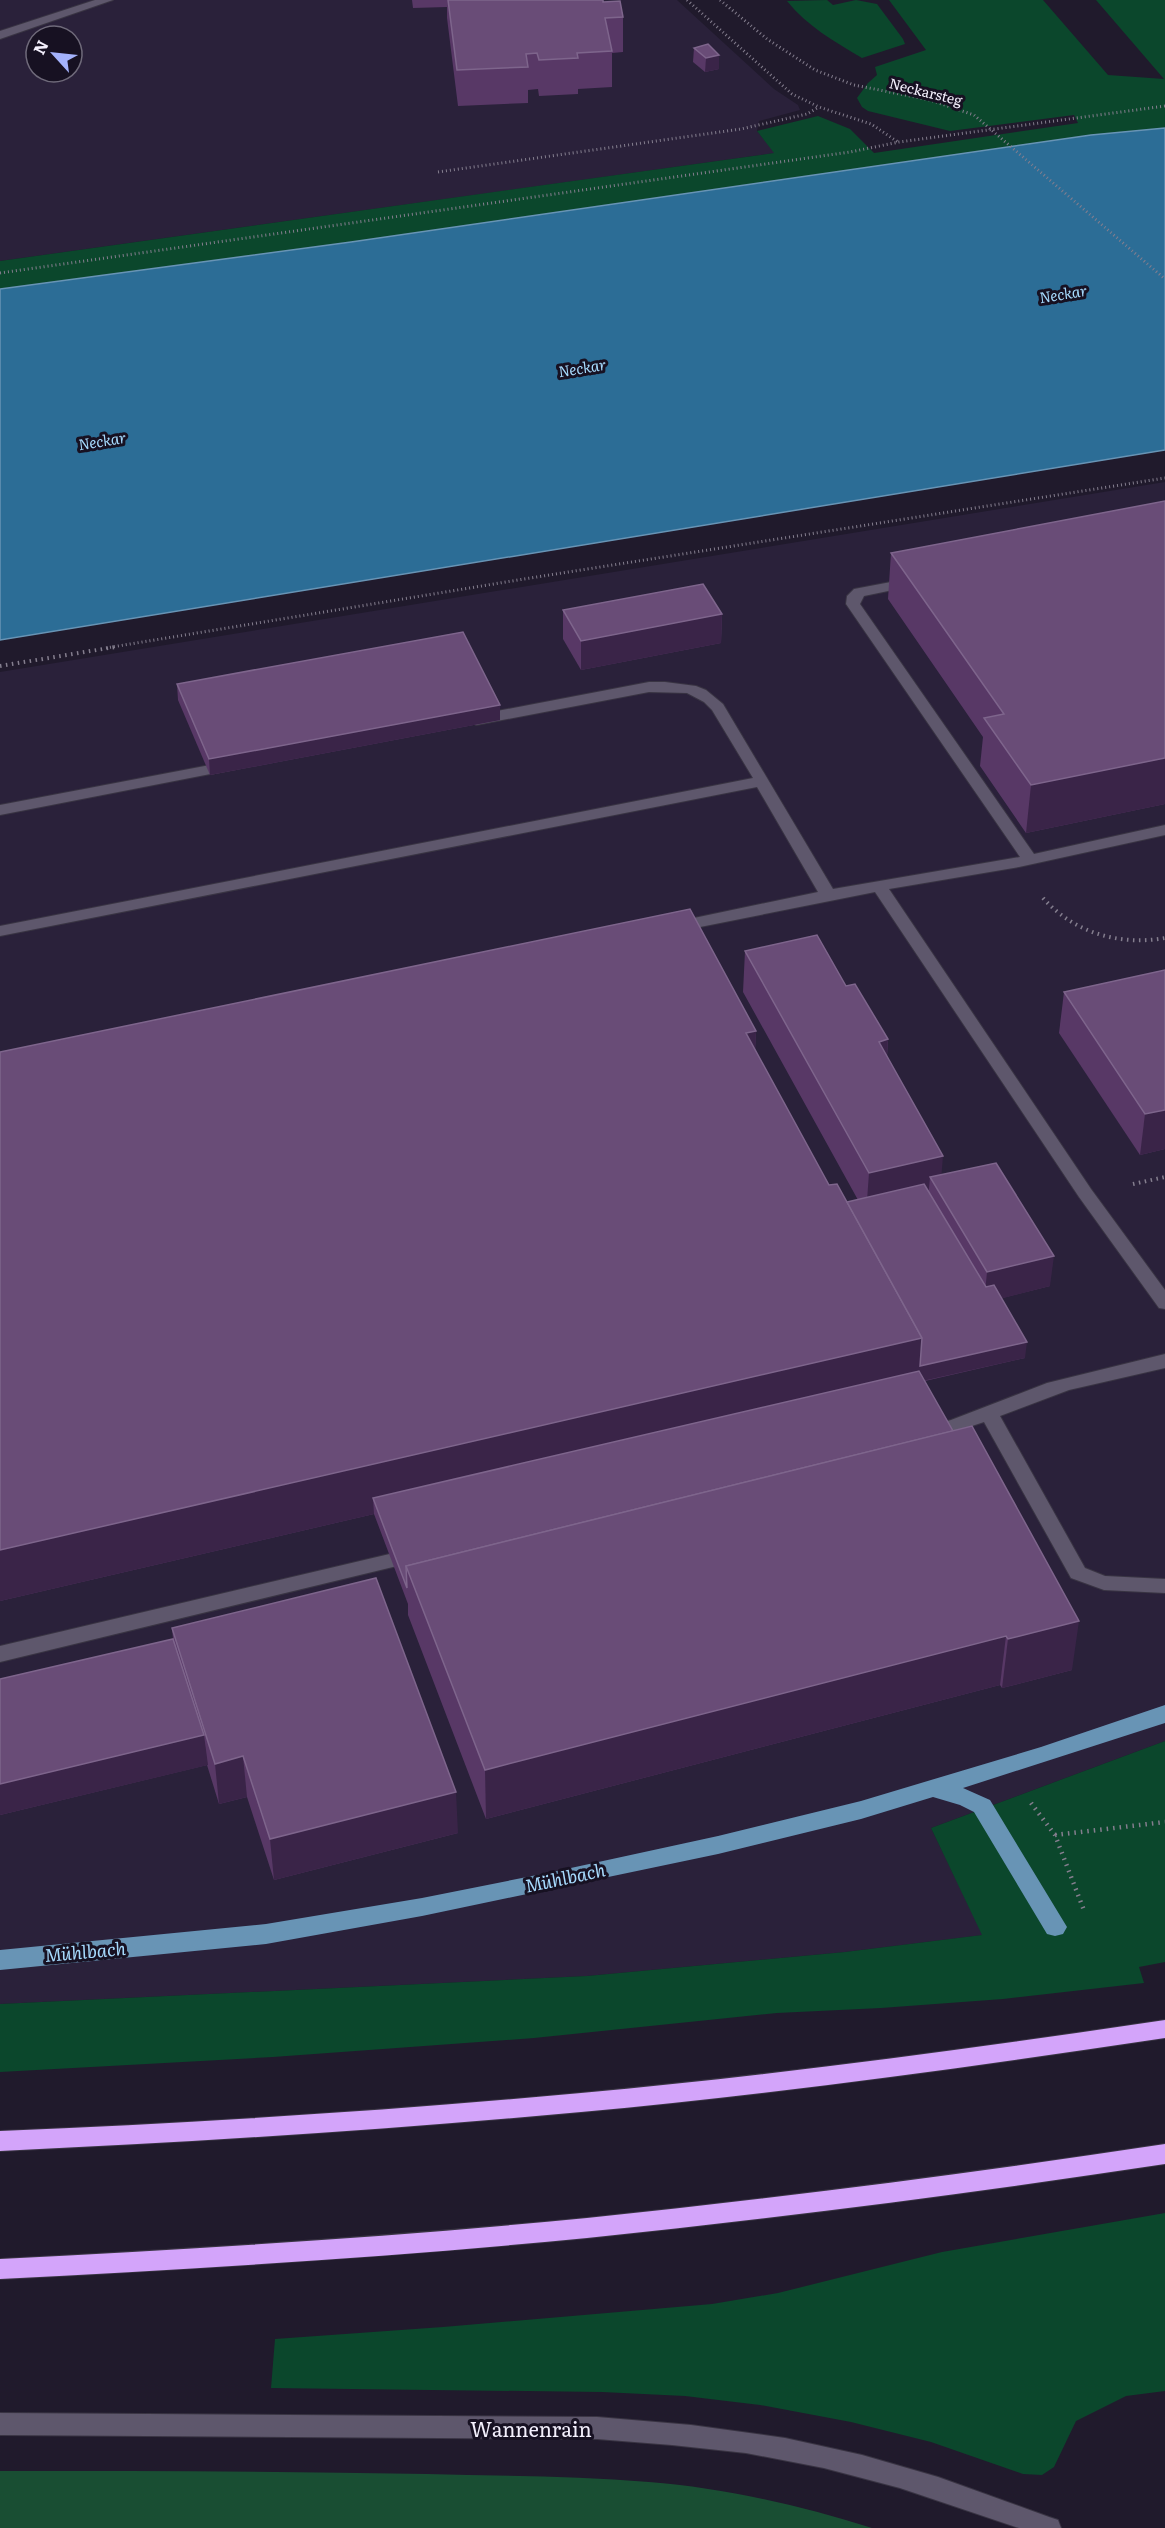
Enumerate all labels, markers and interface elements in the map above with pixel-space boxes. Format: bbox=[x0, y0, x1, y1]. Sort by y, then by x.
north arrow bbox=[24, 24, 84, 84]
text: N bbox=[26, 35, 53, 58]
street label: Neckarsteg bbox=[887, 72, 965, 110]
water label: Neckar bbox=[1037, 278, 1089, 308]
water label: Neckar bbox=[556, 352, 608, 382]
water label: Neckar bbox=[76, 425, 128, 455]
water label: Mühlbach bbox=[522, 1855, 608, 1899]
water label: Mühlbach bbox=[43, 1934, 127, 1968]
street label: Wannenrain bbox=[470, 2413, 592, 2443]

